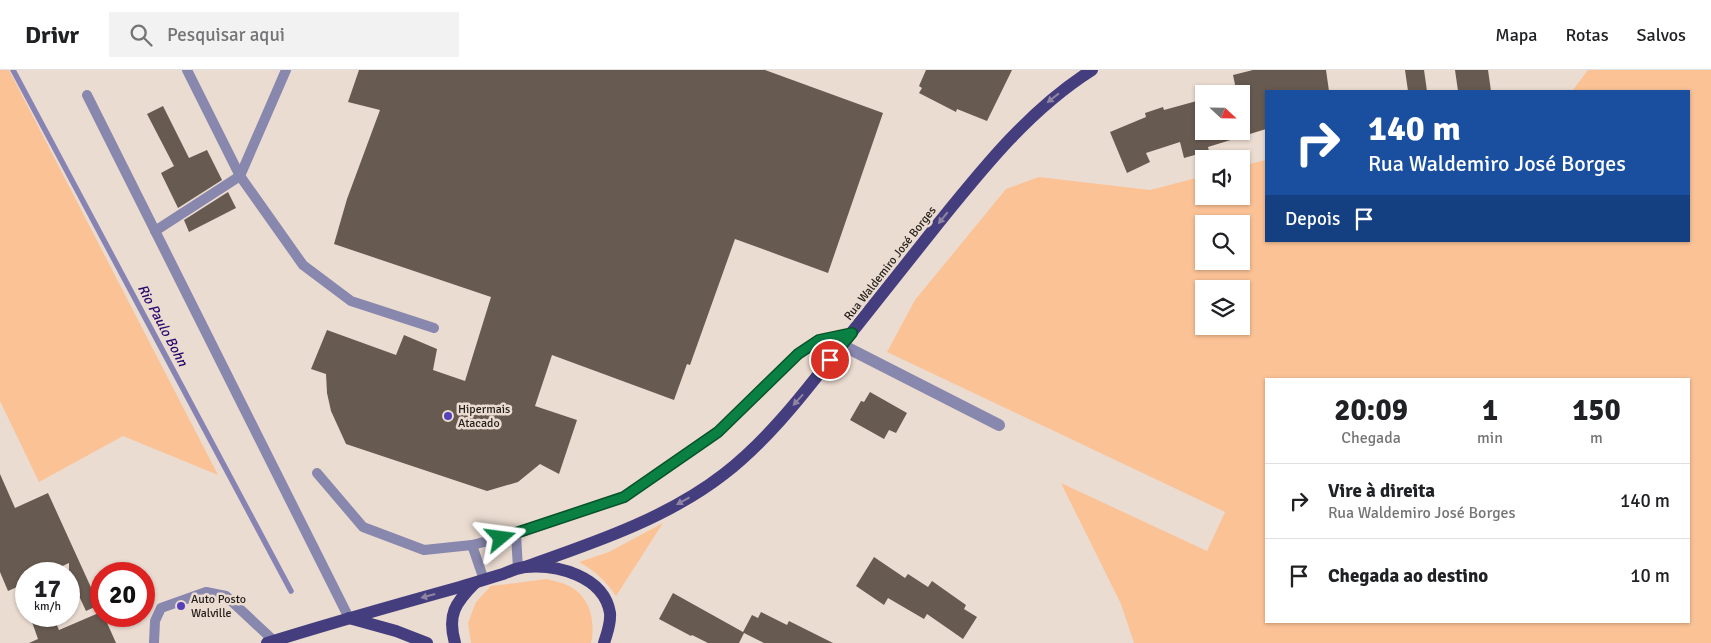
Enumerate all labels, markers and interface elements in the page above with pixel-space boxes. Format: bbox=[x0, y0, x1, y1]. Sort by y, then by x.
search box bbox=[109, 12, 459, 57]
text: Drivr bbox=[25, 20, 79, 50]
icon: search bbox=[127, 21, 155, 49]
text: Pesquisar aqui bbox=[167, 23, 285, 47]
text: Mapa bbox=[1495, 24, 1538, 46]
text: Rotas bbox=[1566, 24, 1609, 46]
text: Salvos bbox=[1637, 24, 1686, 46]
north arrow bbox=[1195, 85, 1250, 140]
map controls bbox=[1195, 85, 1250, 335]
one-way arrow bbox=[1047, 93, 1060, 104]
text: 140 m bbox=[1368, 107, 1461, 150]
icon: right bbox=[1285, 110, 1350, 175]
button: sound bbox=[1195, 150, 1250, 205]
text: Rua Waldemiro José Borges bbox=[1368, 150, 1626, 177]
street label: Rua Waldemiro José Borges bbox=[841, 203, 940, 323]
icon: arrive bbox=[1350, 205, 1378, 233]
text: Depois bbox=[1285, 207, 1340, 231]
one-way arrow bbox=[938, 211, 949, 224]
button: search bbox=[1195, 215, 1250, 270]
button: layers bbox=[1195, 280, 1250, 335]
water label: Rio Paulo Bohn bbox=[134, 281, 191, 369]
pin bbox=[809, 339, 851, 381]
icon: arrive bbox=[816, 346, 844, 374]
text: 20:09 bbox=[1334, 392, 1408, 429]
text: 1 bbox=[1482, 392, 1498, 429]
text: 150 bbox=[1572, 392, 1621, 429]
one-way arrow bbox=[792, 393, 804, 405]
place label: Hipermais Atacado bbox=[458, 402, 510, 431]
marker: Hipermais Atacado bbox=[442, 410, 454, 422]
text: Chegada bbox=[1341, 428, 1401, 448]
text: min bbox=[1477, 428, 1503, 448]
text: m bbox=[1590, 428, 1603, 448]
text: Vire à direita bbox=[1328, 479, 1435, 503]
icon: right bbox=[1285, 487, 1313, 515]
text: 140 m bbox=[1620, 489, 1670, 513]
one-way arrow bbox=[677, 496, 690, 505]
text: Rua Waldemiro José Borges bbox=[1328, 503, 1516, 523]
position arrow bbox=[474, 511, 526, 563]
speed limit sign: 20 bbox=[90, 562, 155, 627]
icon: arrive bbox=[1285, 562, 1313, 590]
text: Chegada ao destino bbox=[1328, 564, 1488, 588]
text: 10 m bbox=[1630, 564, 1670, 588]
text: 17 bbox=[34, 573, 61, 604]
place label: Auto Posto Walville bbox=[191, 592, 246, 621]
one-way arrow bbox=[420, 593, 435, 601]
text: km/h bbox=[34, 599, 61, 614]
marker: Auto Posto Walville bbox=[175, 600, 187, 612]

